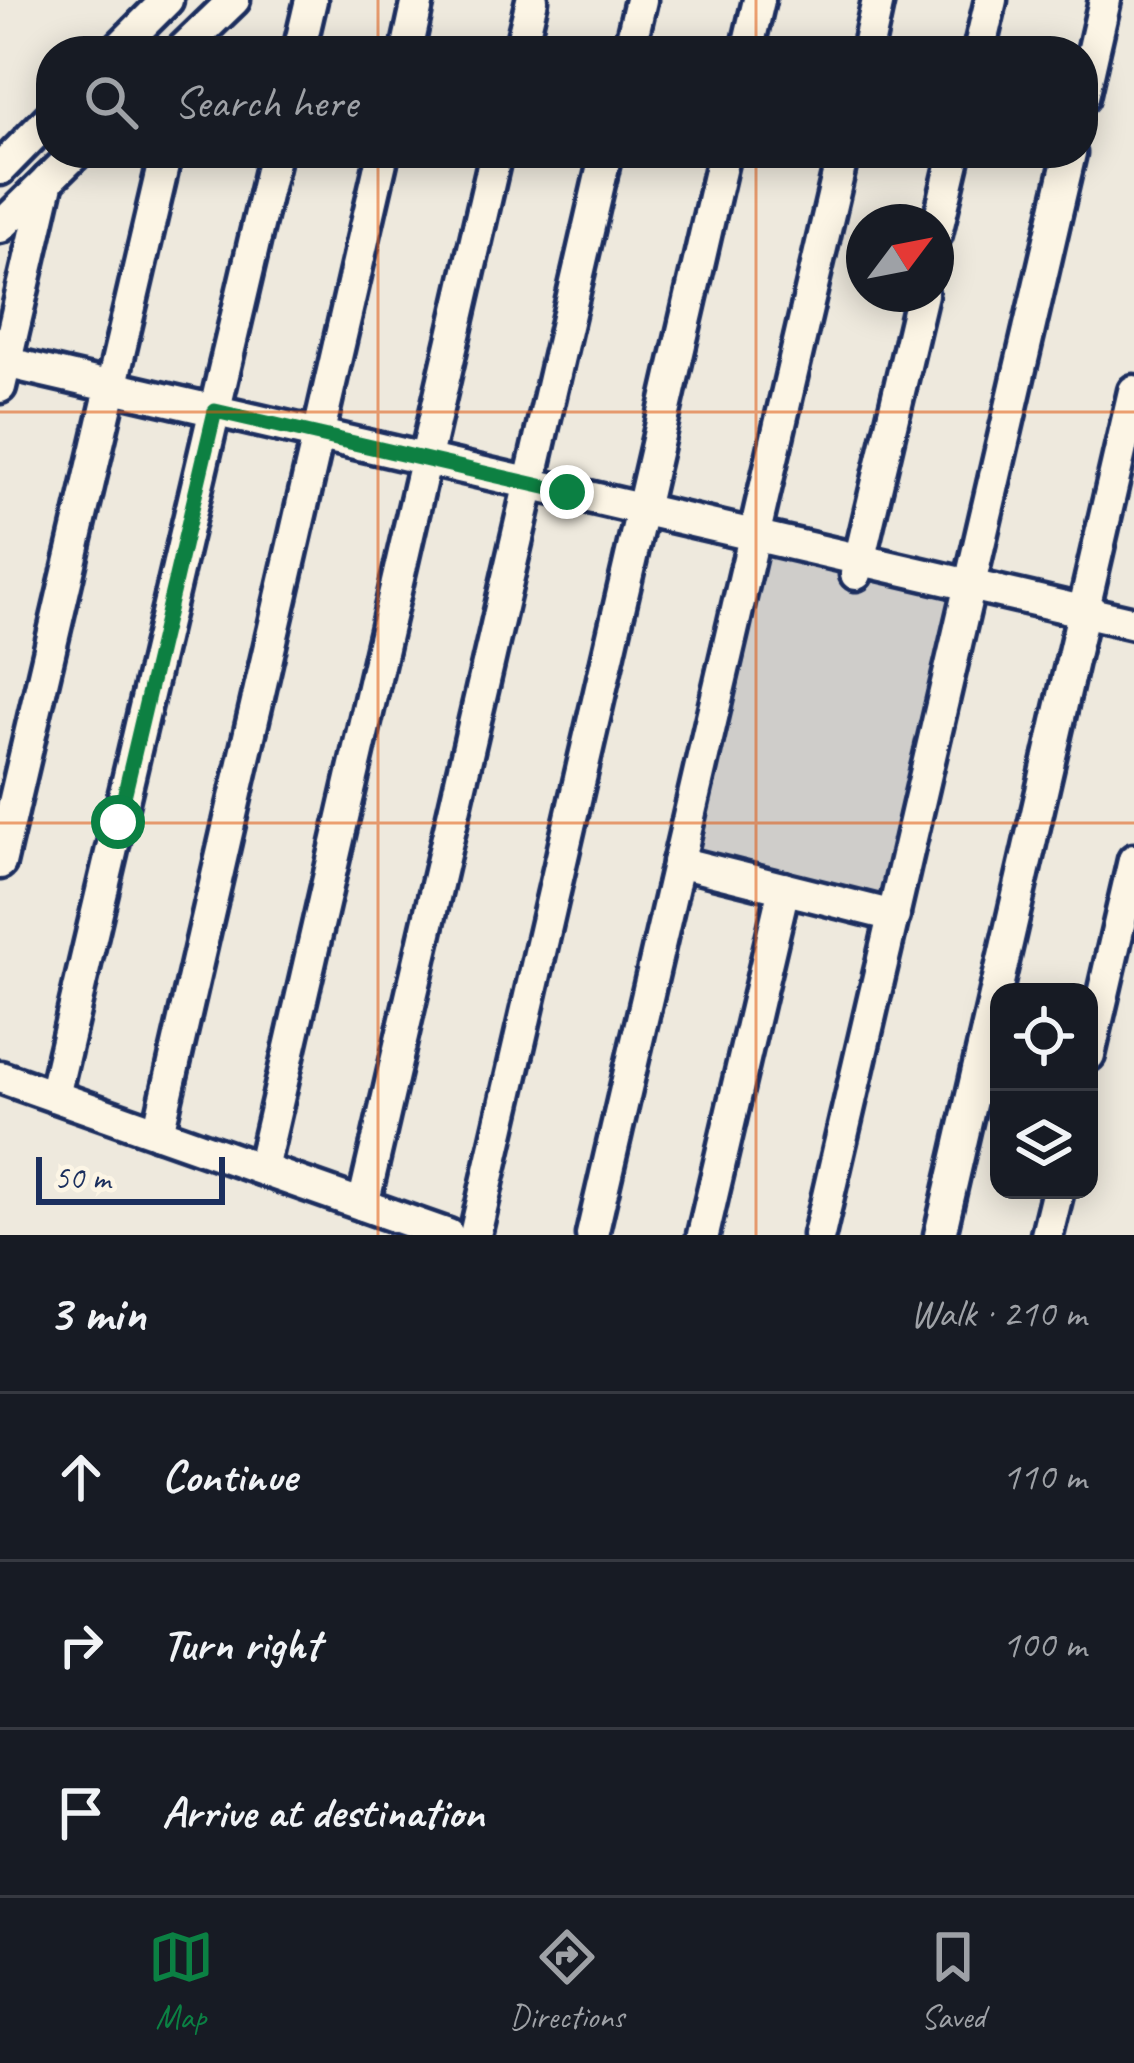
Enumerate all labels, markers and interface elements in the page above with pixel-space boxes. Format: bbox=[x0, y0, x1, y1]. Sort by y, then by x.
search box bbox=[36, 36, 1098, 168]
icon: search bbox=[78, 69, 144, 135]
text: Search here bbox=[174, 74, 357, 131]
north arrow bbox=[846, 204, 954, 312]
route end bbox=[540, 465, 594, 519]
route start bbox=[91, 795, 145, 849]
map controls bbox=[990, 983, 1098, 1199]
button: locate bbox=[990, 983, 1098, 1091]
button: layers bbox=[990, 1091, 1098, 1199]
scale bar bbox=[36, 1151, 225, 1204]
text: 50 m bbox=[54, 1157, 110, 1199]
text: 3 min bbox=[48, 1281, 146, 1345]
text: Walk · 210 m bbox=[910, 1289, 1086, 1338]
icon: ahead bbox=[48, 1444, 114, 1510]
text: Continue bbox=[162, 1448, 296, 1505]
text: 110 m bbox=[1002, 1452, 1086, 1501]
icon: right bbox=[48, 1612, 114, 1678]
text: Turn right bbox=[162, 1616, 320, 1673]
text: 100 m bbox=[1002, 1620, 1086, 1669]
icon: arrive bbox=[48, 1780, 114, 1846]
text: Arrive at destination bbox=[162, 1784, 484, 1841]
tab: Map bbox=[148, 1924, 214, 2038]
tab: Directions bbox=[510, 1924, 624, 2038]
tab: Saved bbox=[920, 1924, 986, 2038]

